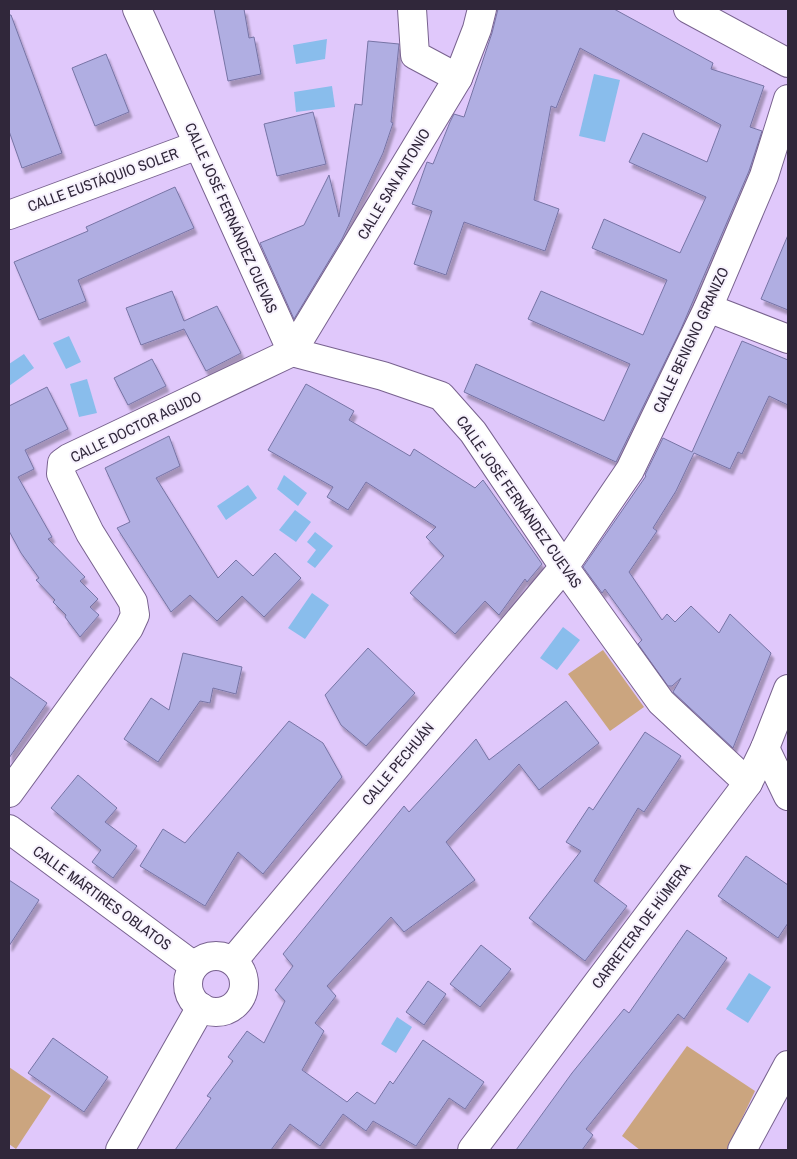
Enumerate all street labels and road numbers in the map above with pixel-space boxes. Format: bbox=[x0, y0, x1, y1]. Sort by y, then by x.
street label: CALLE JOSÉ FERNÁNDEZ CUEVAS bbox=[180, 119, 283, 316]
street label: CALLE SAN ANTONIO bbox=[352, 124, 435, 243]
street label: CALLE EUSTÁQUIO SOLER bbox=[25, 142, 181, 217]
street label: CALLE BENIGNO GRANIZO bbox=[648, 263, 734, 416]
street label: CALLE DOCTOR AGUDO bbox=[67, 386, 205, 467]
street label: CALLE JOSÉ FERNÁNDEZ CUEVAS bbox=[452, 411, 587, 592]
street label: CALLE PECHUÁN bbox=[357, 718, 439, 810]
street label: CALLE MÁRTIRES OBLATOS bbox=[29, 840, 176, 955]
street label: CARRETERA DE HÚMERA bbox=[586, 858, 695, 993]

